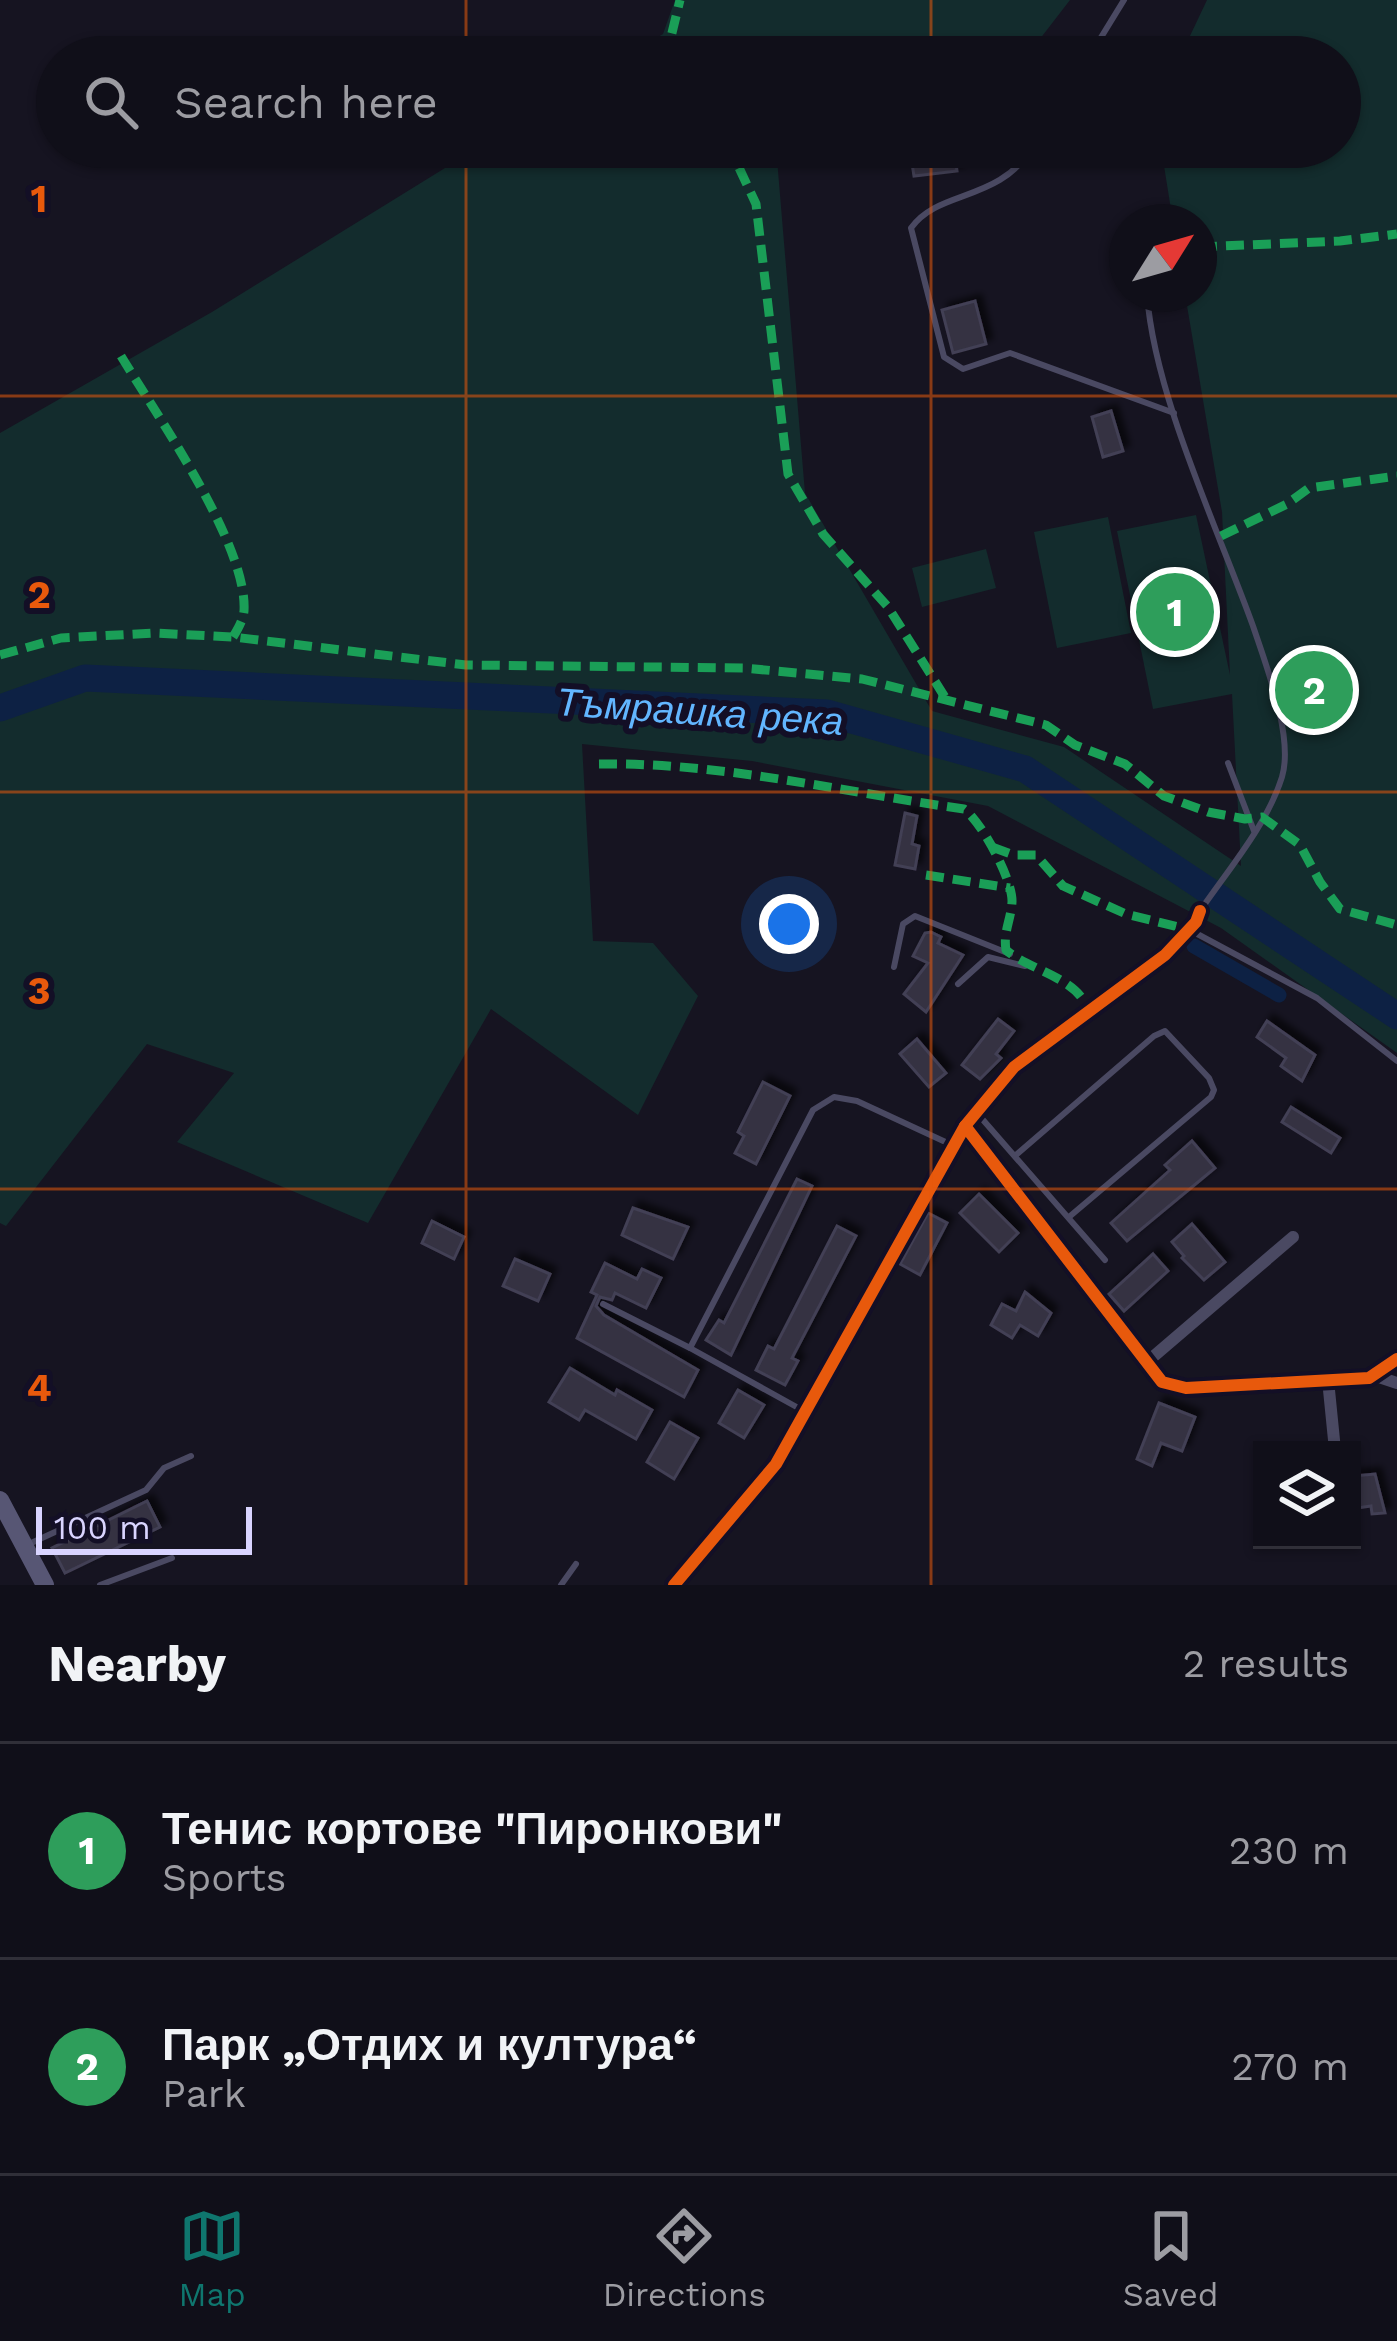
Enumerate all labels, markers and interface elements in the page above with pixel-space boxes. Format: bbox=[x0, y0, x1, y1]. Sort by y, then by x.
search box bbox=[36, 36, 1361, 168]
icon: search bbox=[78, 69, 144, 135]
text: Search here bbox=[174, 76, 438, 129]
text: 1 bbox=[31, 176, 47, 221]
north arrow bbox=[1109, 204, 1217, 312]
pin: 1 bbox=[1136, 567, 1214, 657]
text: 2 bbox=[27, 572, 51, 617]
pin: 2 bbox=[1275, 645, 1353, 735]
water label: Тъмрашка река bbox=[555, 679, 845, 744]
your location bbox=[759, 894, 819, 954]
text: 3 bbox=[27, 968, 51, 1013]
text: 4 bbox=[26, 1365, 52, 1410]
map controls bbox=[1253, 1441, 1361, 1549]
button: layers bbox=[1253, 1441, 1361, 1549]
scale bar bbox=[36, 1501, 252, 1554]
text: 100 m bbox=[54, 1508, 151, 1547]
text: Nearby bbox=[48, 1634, 226, 1693]
text: 2 results bbox=[1183, 1641, 1349, 1686]
text: Тенис кортове "Пиронкови" bbox=[162, 1802, 782, 1855]
text: 1 bbox=[79, 1828, 95, 1873]
text: 230 m bbox=[1229, 1828, 1349, 1873]
text: Sports bbox=[162, 1855, 286, 1900]
text: Парк „Отдих и култура“ bbox=[162, 2018, 697, 2071]
text: 2 bbox=[75, 2044, 99, 2089]
text: 270 m bbox=[1231, 2044, 1349, 2089]
text: Park bbox=[162, 2071, 246, 2116]
tab: Map bbox=[178, 2203, 246, 2314]
tab: Directions bbox=[603, 2203, 766, 2314]
tab: Saved bbox=[1123, 2203, 1219, 2314]

